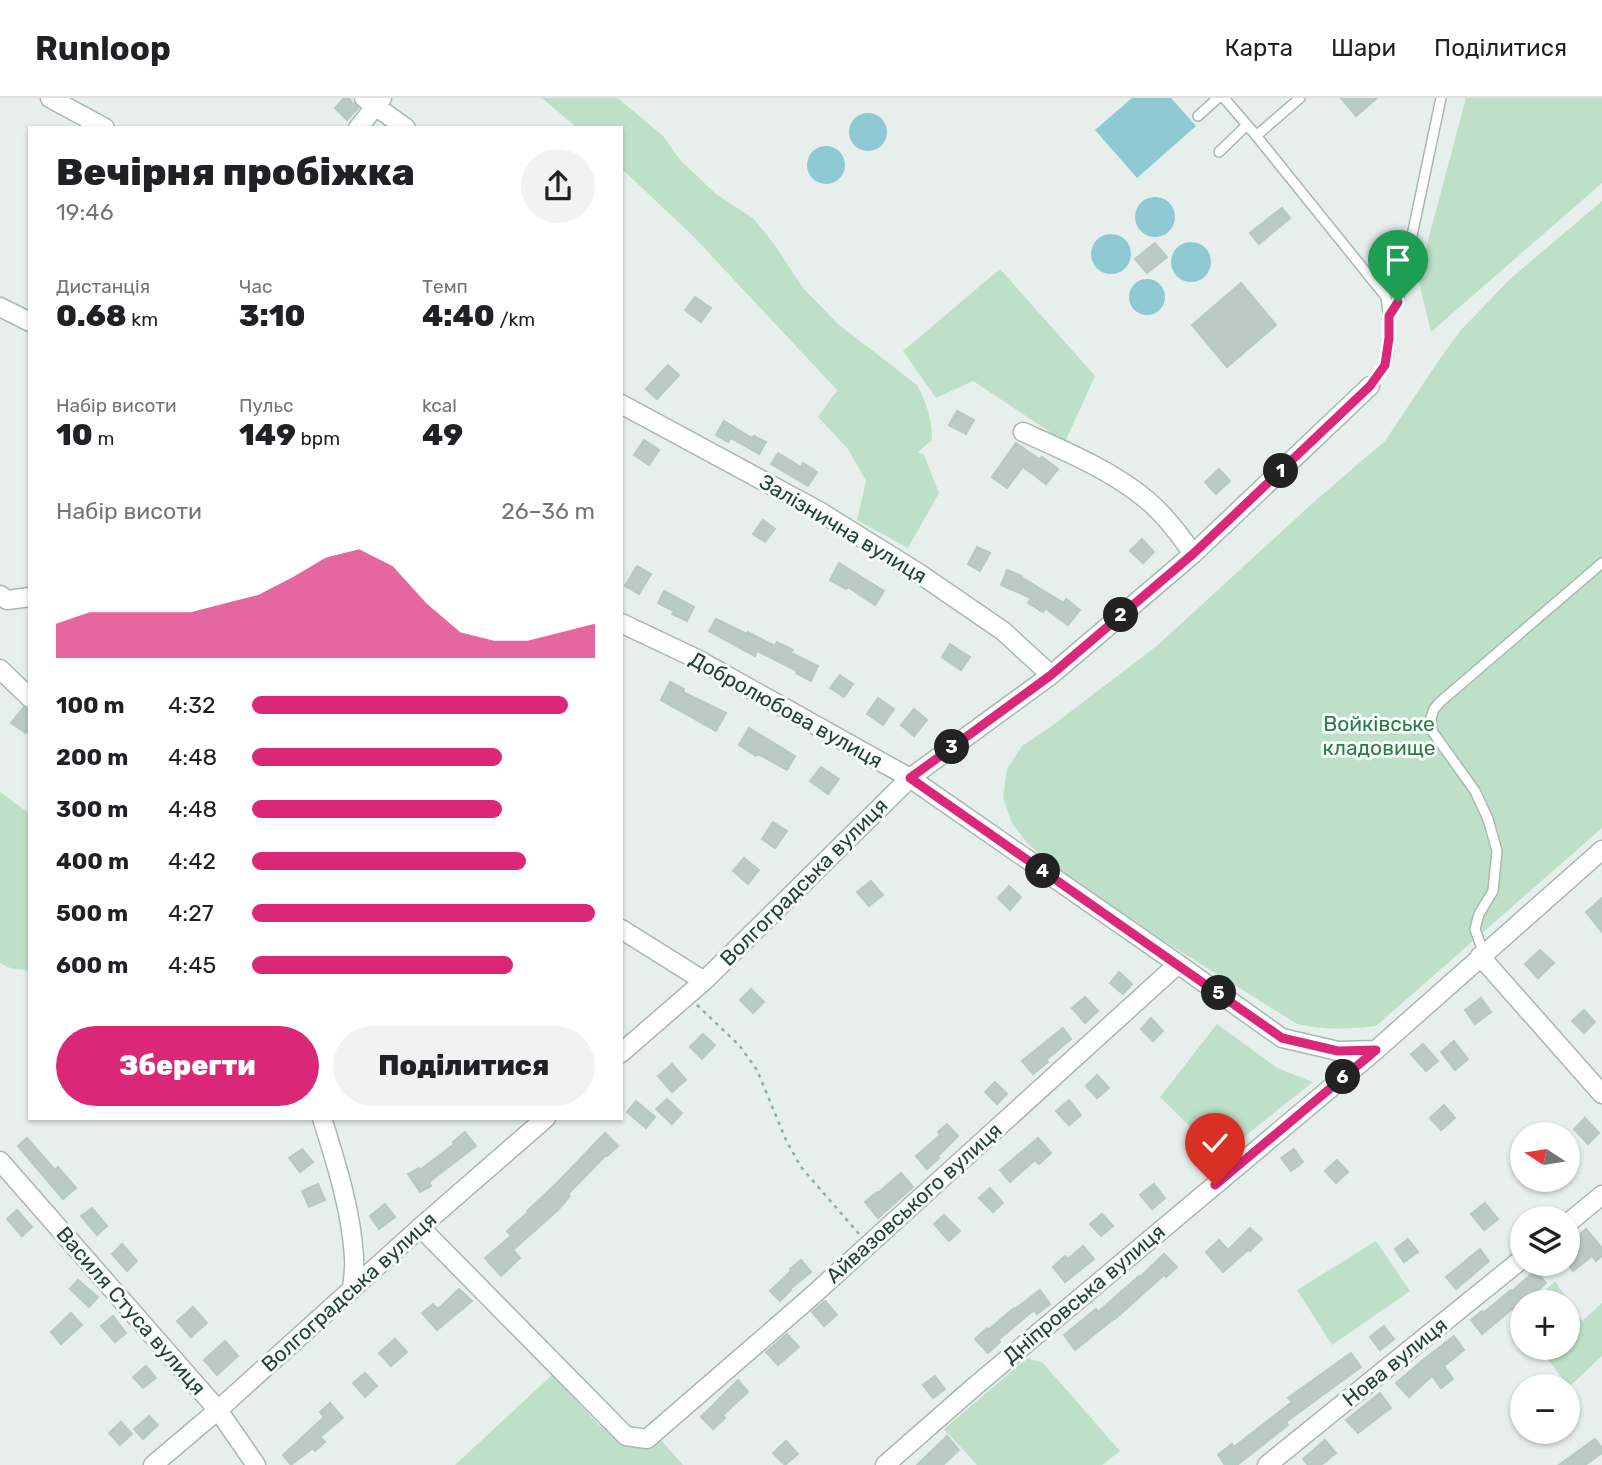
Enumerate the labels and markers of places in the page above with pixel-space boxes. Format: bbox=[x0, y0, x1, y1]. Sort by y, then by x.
pin bbox=[1368, 230, 1428, 302]
pin: 1 bbox=[1264, 454, 1298, 488]
pin: 2 bbox=[1104, 598, 1138, 632]
pin: 3 bbox=[934, 730, 970, 764]
pin: 4 bbox=[1026, 854, 1060, 888]
pin: 5 bbox=[1202, 976, 1236, 1010]
pin: 6 bbox=[1326, 1060, 1360, 1094]
pin bbox=[1185, 1113, 1245, 1185]

